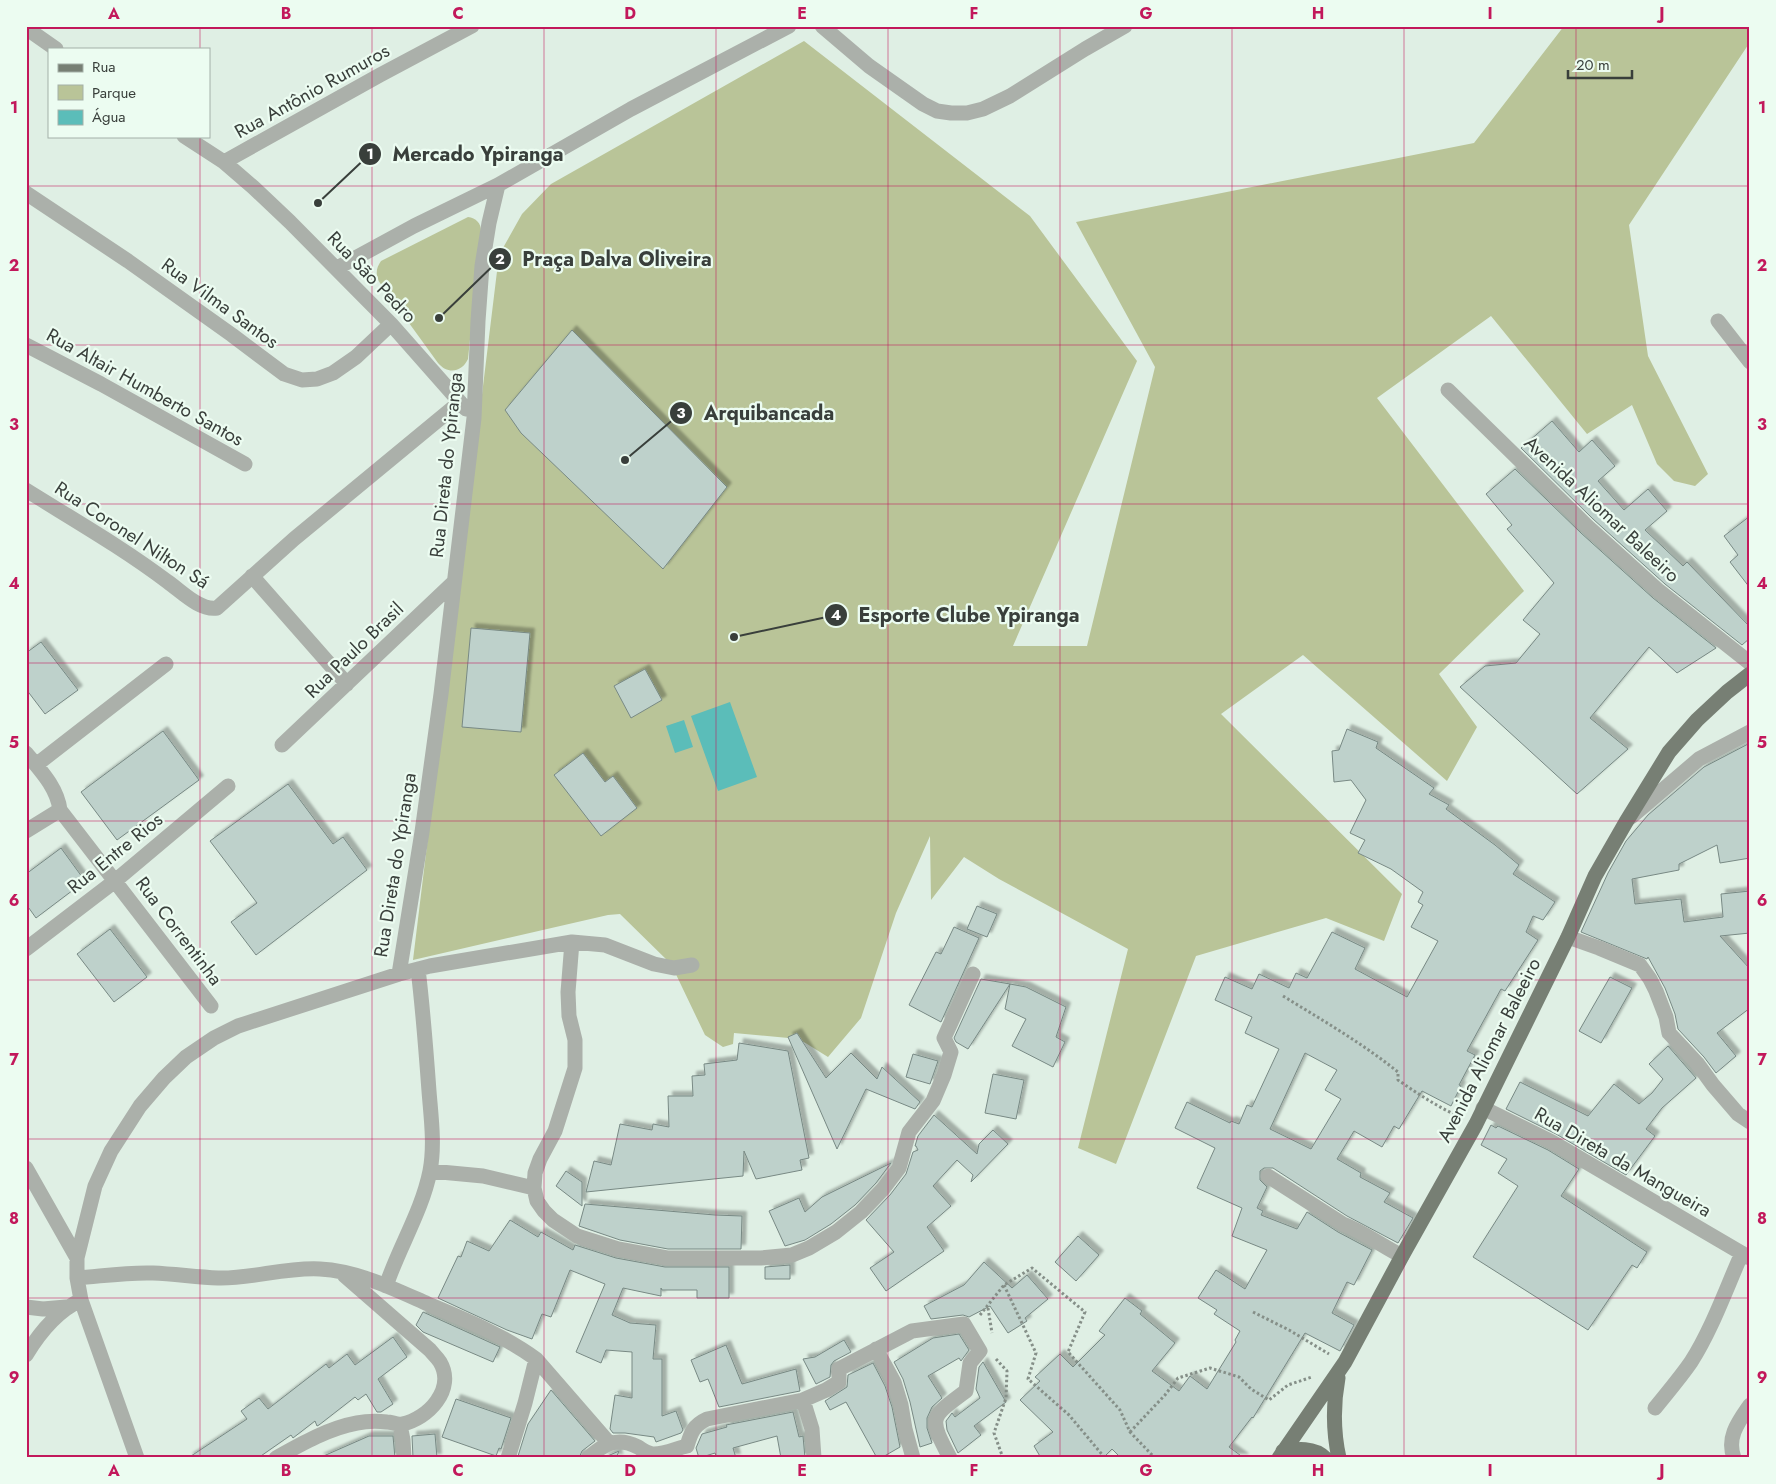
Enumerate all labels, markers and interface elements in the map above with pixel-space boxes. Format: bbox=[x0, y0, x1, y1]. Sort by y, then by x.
text: A bbox=[107, 2, 120, 25]
text: B bbox=[281, 2, 291, 25]
text: C bbox=[452, 2, 464, 25]
text: D bbox=[624, 2, 636, 25]
text: E bbox=[797, 2, 807, 25]
text: F bbox=[970, 2, 978, 25]
text: G bbox=[1139, 2, 1153, 25]
text: H bbox=[1312, 2, 1324, 25]
text: I bbox=[1487, 2, 1493, 25]
text: J bbox=[1656, 2, 1665, 25]
street label: Rua Antônio Rumuros bbox=[230, 37, 395, 145]
legend bbox=[48, 48, 210, 138]
scale bar bbox=[1568, 48, 1632, 80]
text: 20 m bbox=[1576, 54, 1610, 76]
text: Rua bbox=[92, 56, 116, 78]
text: Parque bbox=[92, 82, 136, 104]
text: 1 bbox=[10, 96, 18, 119]
text: 1 bbox=[1758, 96, 1766, 119]
text: Água bbox=[92, 106, 126, 128]
callout: Mercado Ypiranga bbox=[358, 137, 574, 172]
text: Mercado Ypiranga bbox=[393, 140, 563, 169]
text: 1 bbox=[366, 143, 374, 165]
street label: Rua São Pedro bbox=[321, 225, 423, 329]
callout: Praça Dalva Oliveira bbox=[487, 241, 722, 276]
text: Praça Dalva Oliveira bbox=[522, 245, 712, 274]
text: 2 bbox=[495, 248, 505, 270]
street label: Rua Vilma Santos bbox=[156, 251, 284, 355]
text: 2 bbox=[9, 254, 19, 277]
text: 2 bbox=[1757, 254, 1767, 277]
street label: Rua Altair Humberto Santos bbox=[42, 322, 249, 453]
street label: Rua Direta do Ypiranga bbox=[423, 371, 469, 559]
callout: Arquibancada bbox=[669, 395, 844, 430]
text: Arquibancada bbox=[703, 399, 834, 428]
text: 3 bbox=[676, 402, 686, 424]
text: 3 bbox=[9, 413, 19, 436]
text: 3 bbox=[1757, 413, 1767, 436]
street label: Avenida Aliomar Baleeiro bbox=[1518, 430, 1686, 588]
street label: Rua Coronel Nilton Sá bbox=[49, 475, 215, 595]
text: 4 bbox=[8, 572, 20, 595]
text: 4 bbox=[1756, 572, 1768, 595]
street label: Rua Paulo Brasil bbox=[299, 596, 409, 704]
callout: Esporte Clube Ypiranga bbox=[824, 598, 1090, 633]
text: Esporte Clube Ypiranga bbox=[858, 601, 1080, 630]
text: 4 bbox=[831, 604, 841, 626]
text: 5 bbox=[9, 731, 19, 754]
text: 5 bbox=[1757, 731, 1767, 754]
street label: Rua Direta do Ypiranga bbox=[367, 771, 423, 959]
street label: Rua Entre Rios bbox=[62, 806, 169, 900]
street label: Rua Correntinha bbox=[129, 871, 229, 991]
text: 6 bbox=[9, 889, 19, 912]
text: 6 bbox=[1757, 889, 1767, 912]
street label: Avenida Aliomar Baleeiro bbox=[1431, 953, 1547, 1147]
text: 7 bbox=[9, 1048, 19, 1071]
text: 7 bbox=[1757, 1048, 1767, 1071]
street label: Rua Direta da Mangueira bbox=[1530, 1100, 1716, 1224]
text: 8 bbox=[9, 1207, 19, 1230]
text: 8 bbox=[1757, 1207, 1767, 1230]
text: 9 bbox=[9, 1366, 19, 1389]
text: 9 bbox=[1757, 1366, 1767, 1389]
text: A bbox=[107, 1459, 120, 1482]
text: B bbox=[281, 1459, 291, 1482]
text: C bbox=[452, 1459, 464, 1482]
text: D bbox=[624, 1459, 636, 1482]
text: E bbox=[797, 1459, 807, 1482]
text: F bbox=[970, 1459, 978, 1482]
text: G bbox=[1139, 1459, 1153, 1482]
text: H bbox=[1312, 1459, 1324, 1482]
text: I bbox=[1487, 1459, 1493, 1482]
text: J bbox=[1656, 1459, 1665, 1482]

